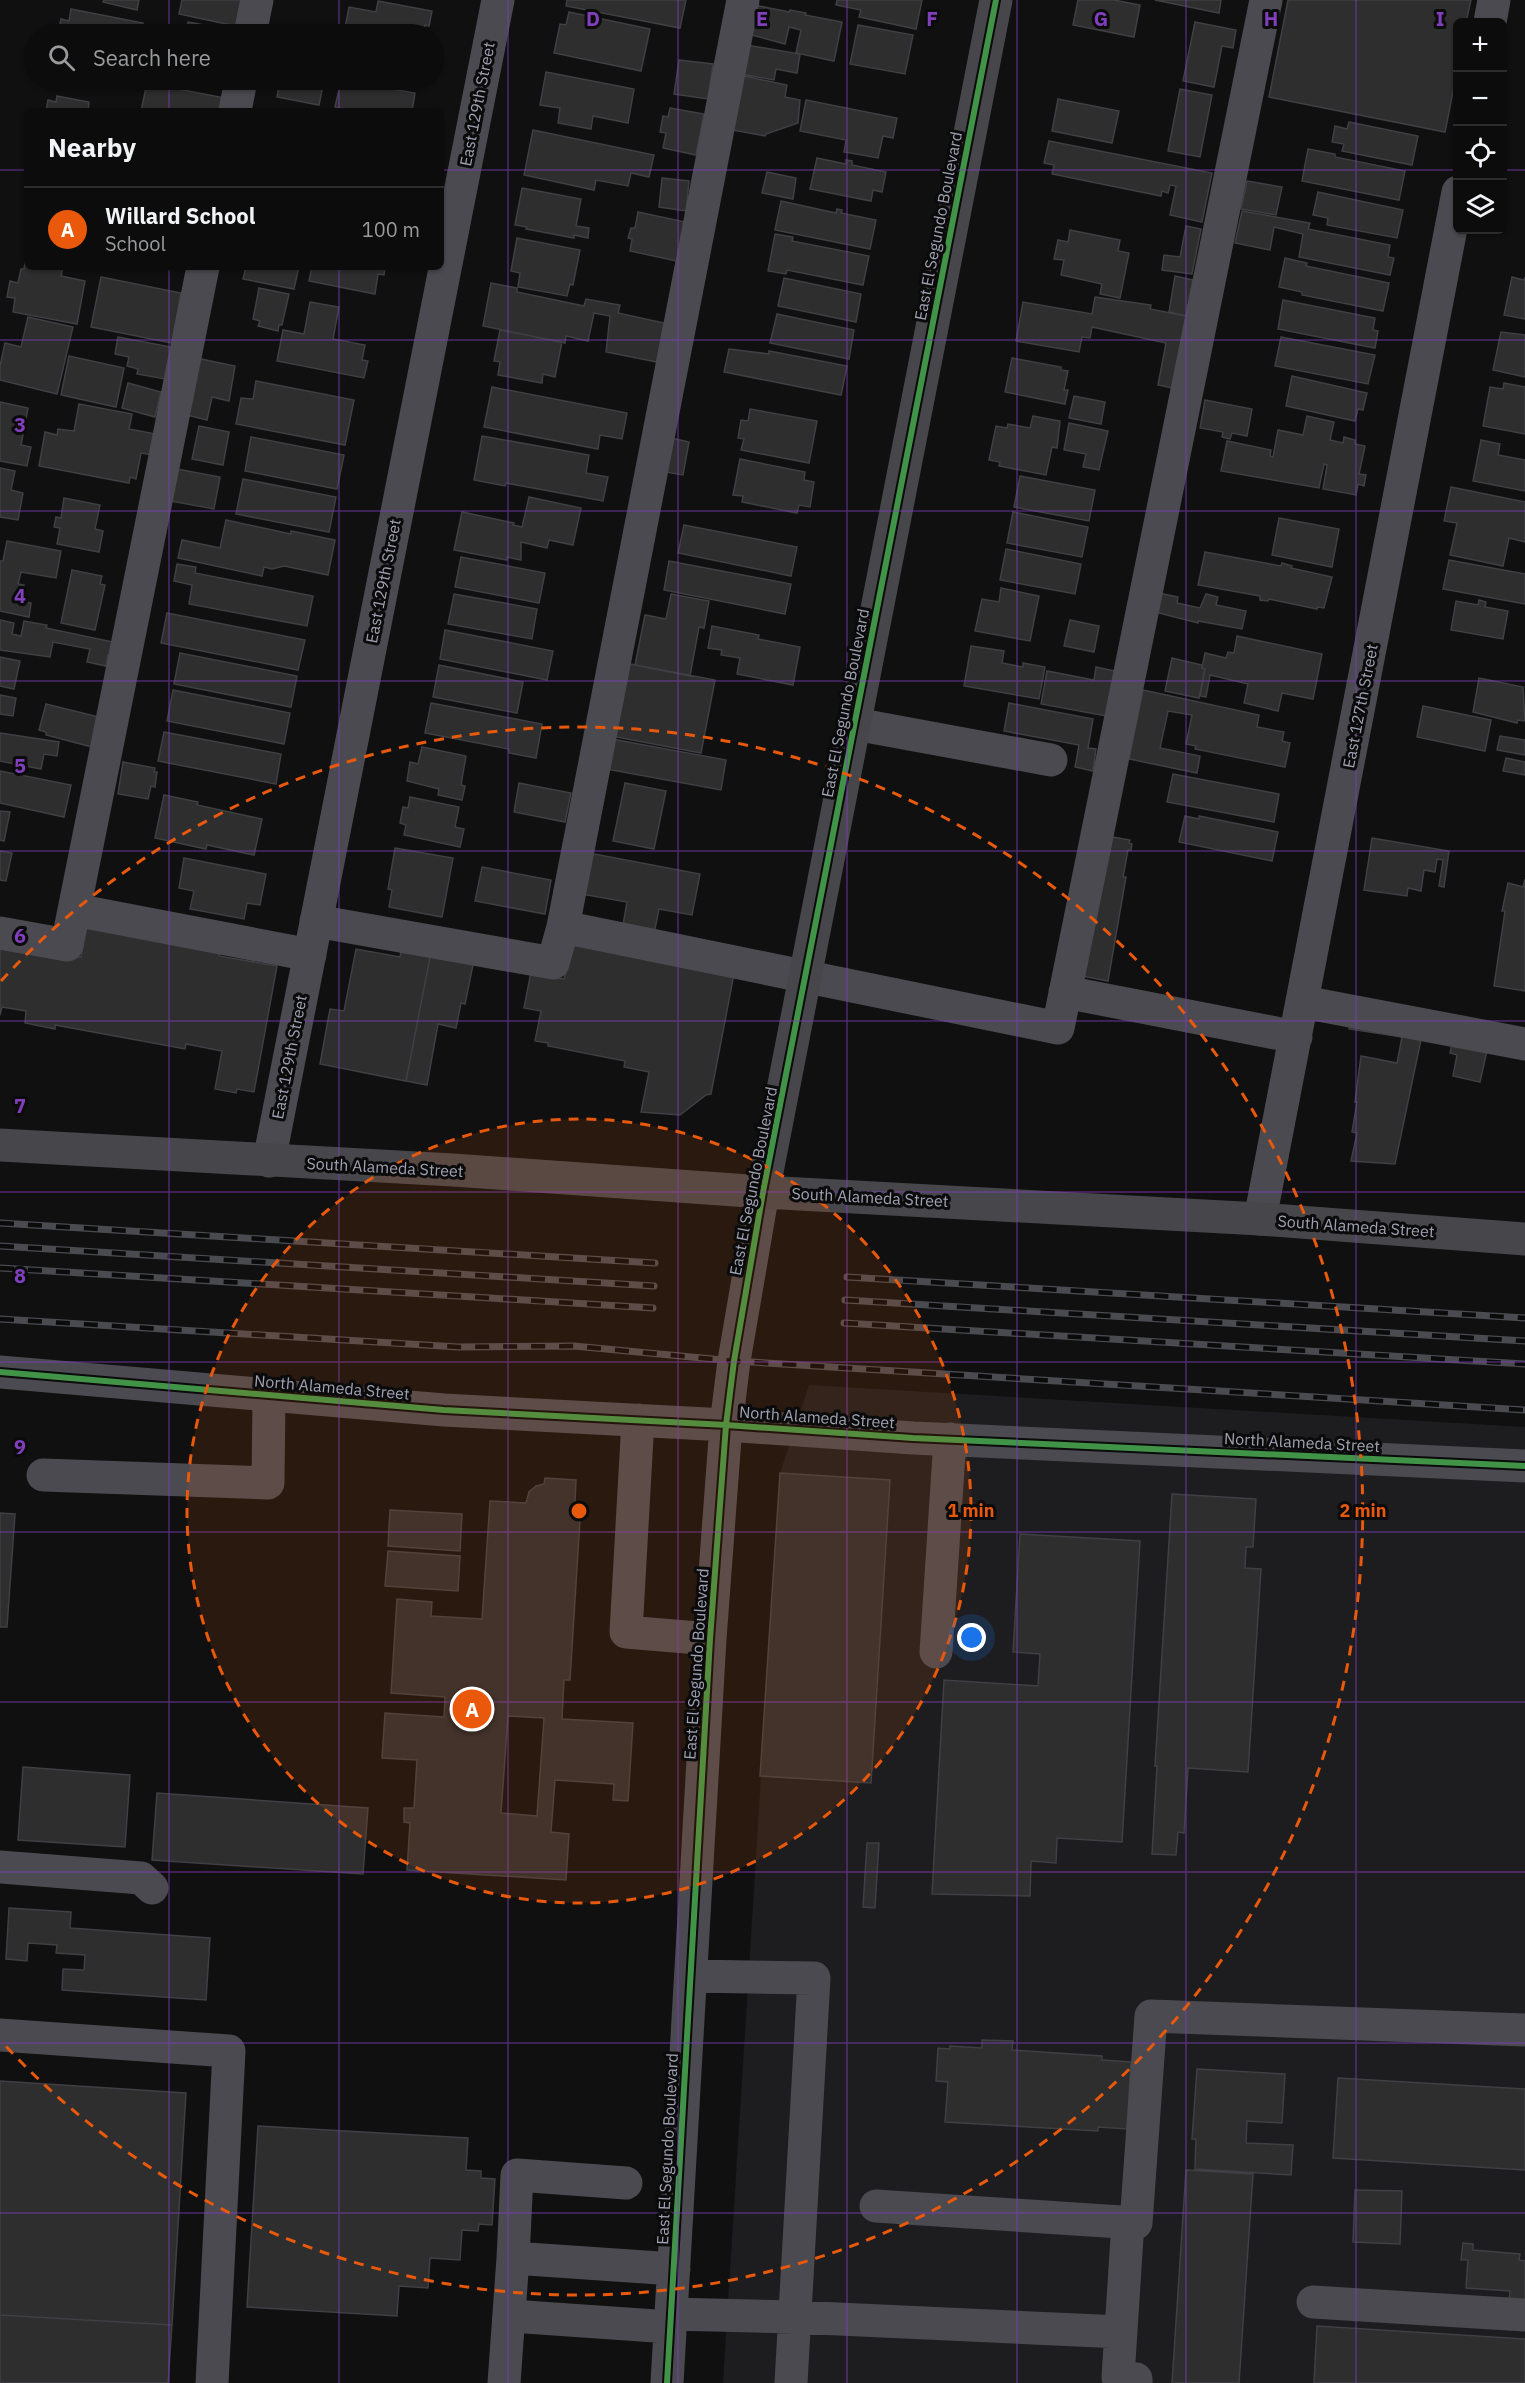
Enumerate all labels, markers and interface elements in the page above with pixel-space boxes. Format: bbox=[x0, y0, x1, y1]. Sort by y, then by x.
text: D bbox=[586, 5, 600, 32]
text: E bbox=[756, 5, 768, 32]
text: F bbox=[926, 5, 938, 32]
text: G bbox=[1094, 5, 1108, 32]
text: H bbox=[1264, 5, 1278, 32]
text: I bbox=[1436, 5, 1444, 32]
map controls bbox=[1453, 18, 1507, 234]
button: + bbox=[1453, 18, 1507, 72]
search box bbox=[24, 24, 444, 90]
street label: East 129th Street bbox=[455, 40, 499, 168]
icon: search bbox=[45, 41, 78, 74]
text: Search here bbox=[93, 43, 211, 72]
button: − bbox=[1453, 72, 1507, 126]
button: locate bbox=[1453, 126, 1507, 180]
text: Nearby bbox=[48, 130, 136, 164]
street label: East El Segundo Boulevard bbox=[910, 130, 966, 322]
button: layers bbox=[1453, 180, 1507, 234]
text: Willard School bbox=[105, 201, 255, 230]
text: A bbox=[61, 216, 74, 243]
text: 100 m bbox=[362, 216, 420, 243]
text: School bbox=[105, 230, 166, 257]
text: 3 bbox=[14, 411, 26, 438]
street label: East 129th Street bbox=[361, 517, 405, 645]
text: 4 bbox=[14, 582, 26, 609]
street label: East El Segundo Boulevard bbox=[817, 607, 873, 799]
street label: East 127th Street bbox=[1338, 642, 1382, 770]
text: 5 bbox=[14, 752, 26, 779]
text: 6 bbox=[14, 922, 26, 949]
street label: East 129th Street bbox=[267, 993, 311, 1121]
street label: East El Segundo Boulevard bbox=[725, 1085, 781, 1277]
text: 7 bbox=[14, 1092, 26, 1119]
street label: South Alameda Street bbox=[306, 1153, 464, 1181]
street label: South Alameda Street bbox=[791, 1183, 949, 1211]
street label: South Alameda Street bbox=[1277, 1211, 1435, 1241]
text: 8 bbox=[14, 1262, 26, 1289]
street label: North Alameda Street bbox=[253, 1370, 411, 1404]
street label: North Alameda Street bbox=[738, 1402, 896, 1432]
street label: North Alameda Street bbox=[1224, 1428, 1380, 1456]
text: 9 bbox=[14, 1433, 26, 1460]
text: 1 min bbox=[947, 1499, 995, 1522]
text: 2 min bbox=[1339, 1499, 1387, 1522]
centre of rings bbox=[569, 1501, 589, 1521]
street label: East El Segundo Boulevard bbox=[679, 1568, 713, 1760]
your location bbox=[957, 1623, 986, 1652]
pin: A bbox=[452, 1686, 492, 1732]
street label: East El Segundo Boulevard bbox=[652, 2053, 682, 2245]

